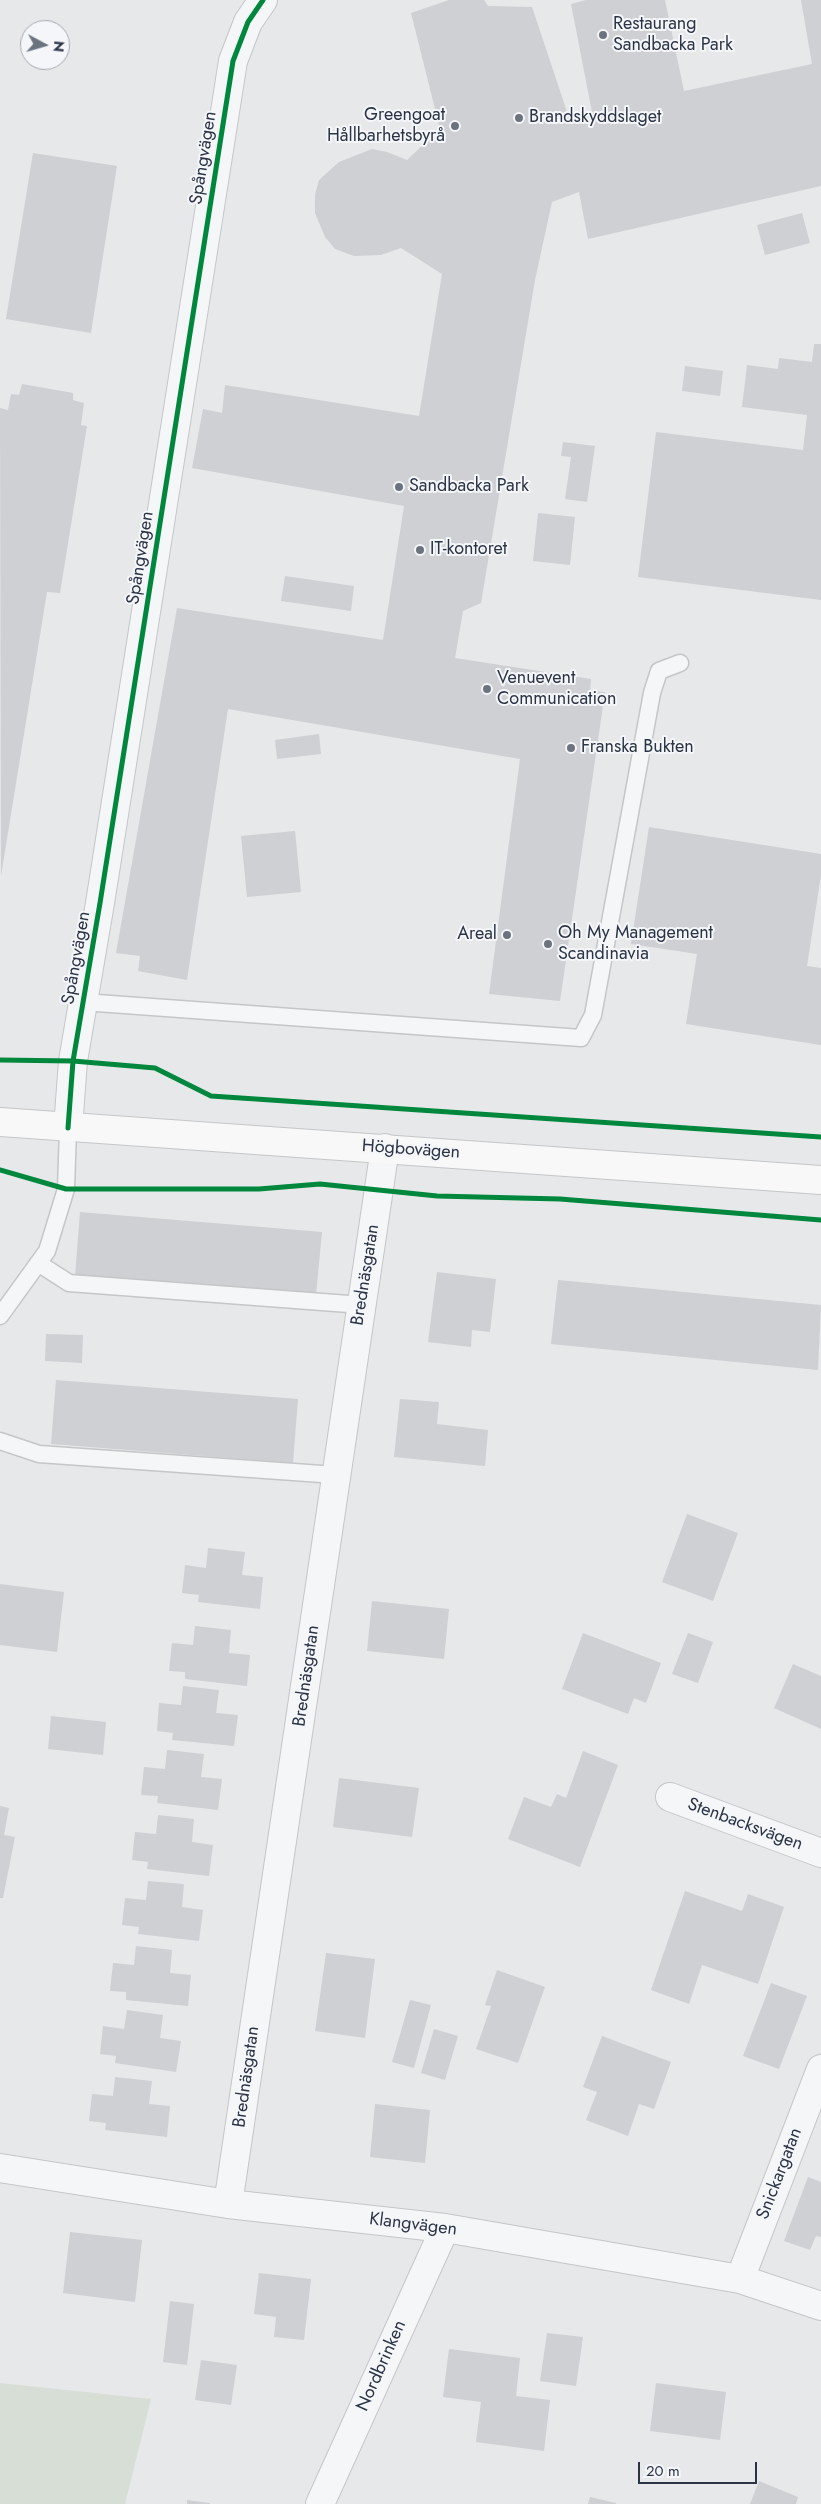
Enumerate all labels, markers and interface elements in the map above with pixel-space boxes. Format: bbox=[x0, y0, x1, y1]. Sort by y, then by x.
place label: Restaurang Sandbacka Park bbox=[613, 14, 733, 56]
north arrow bbox=[20, 20, 70, 70]
marker: Restaurang Sandbacka Park bbox=[597, 29, 609, 41]
text: N bbox=[48, 40, 69, 53]
place label: Greengoat Hållbarhetsbyrå bbox=[327, 105, 445, 148]
place label: Brandskyddslaget bbox=[529, 107, 661, 129]
street label: Spångvägen bbox=[186, 110, 222, 206]
marker: Brandskyddslaget bbox=[513, 112, 525, 124]
marker: Greengoat Hållbarhetsbyrå bbox=[449, 120, 461, 132]
place label: Sandbacka Park bbox=[409, 476, 529, 498]
marker: Sandbacka Park bbox=[393, 481, 405, 493]
street label: Spångvägen bbox=[123, 510, 159, 606]
place label: IT-kontoret bbox=[430, 539, 507, 561]
marker: IT-kontoret bbox=[414, 544, 426, 556]
place label: Venuevent Communication bbox=[497, 668, 616, 711]
marker: Venuevent Communication bbox=[481, 683, 493, 695]
place label: Franska Bukten bbox=[581, 737, 694, 759]
marker: Franska Bukten bbox=[565, 742, 577, 754]
street label: Spångvägen bbox=[58, 910, 96, 1006]
place label: Oh My Management Scandinavia bbox=[558, 923, 713, 966]
place label: Areal bbox=[457, 924, 497, 946]
marker: Areal bbox=[501, 929, 513, 941]
marker: Oh My Management Scandinavia bbox=[542, 938, 554, 950]
street label: Högbovägen bbox=[361, 1136, 461, 1164]
street label: Brednäsgatan bbox=[347, 1223, 385, 1327]
street label: Brednäsgatan bbox=[289, 1624, 325, 1728]
street label: Stenbacksvägen bbox=[684, 1794, 806, 1856]
street label: Brednäsgatan bbox=[229, 2025, 265, 2129]
street label: Snickargatan bbox=[753, 2125, 807, 2223]
street label: Klangvägen bbox=[368, 2209, 458, 2241]
street label: Nordbrinken bbox=[352, 2317, 412, 2415]
scale bar bbox=[641, 2452, 760, 2484]
text: 20 m bbox=[646, 2460, 680, 2482]

